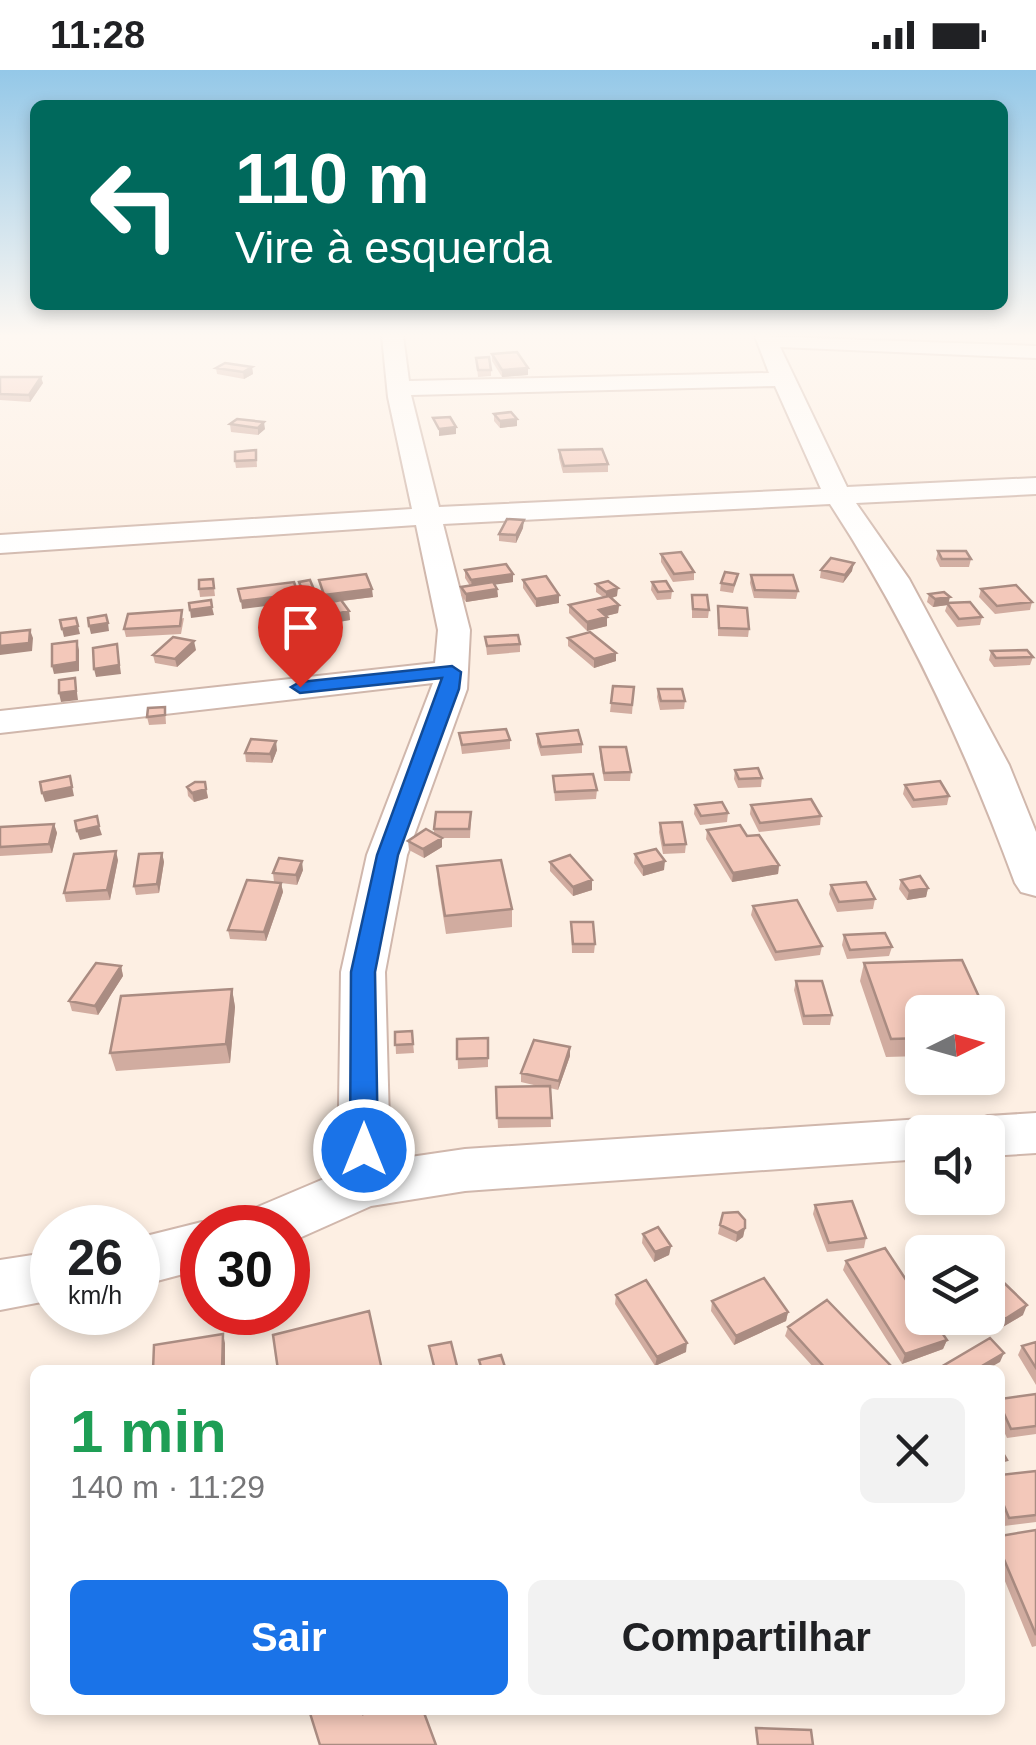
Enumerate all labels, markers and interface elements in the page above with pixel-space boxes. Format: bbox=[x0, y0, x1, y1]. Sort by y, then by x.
text: 11:28 bbox=[50, 14, 145, 56]
icon: left bbox=[70, 140, 200, 270]
text: 110 m bbox=[235, 140, 430, 218]
text: Vire à esquerda bbox=[235, 222, 552, 273]
pin bbox=[258, 585, 343, 688]
icon: arrive bbox=[273, 600, 328, 655]
north arrow bbox=[905, 995, 1005, 1095]
map controls bbox=[905, 995, 1005, 1335]
position arrow bbox=[312, 1098, 416, 1202]
button: sound bbox=[905, 1115, 1005, 1215]
speed limit sign: 30 bbox=[180, 1205, 310, 1335]
text: 26 bbox=[67, 1230, 123, 1286]
button: layers bbox=[905, 1235, 1005, 1335]
text: km/h bbox=[68, 1281, 122, 1309]
text: 1 min bbox=[70, 1398, 227, 1465]
button: close bbox=[860, 1398, 965, 1503]
text: 140 m · 11:29 bbox=[70, 1469, 265, 1505]
button: Sair bbox=[70, 1580, 508, 1695]
button: Compartilhar bbox=[528, 1580, 965, 1695]

